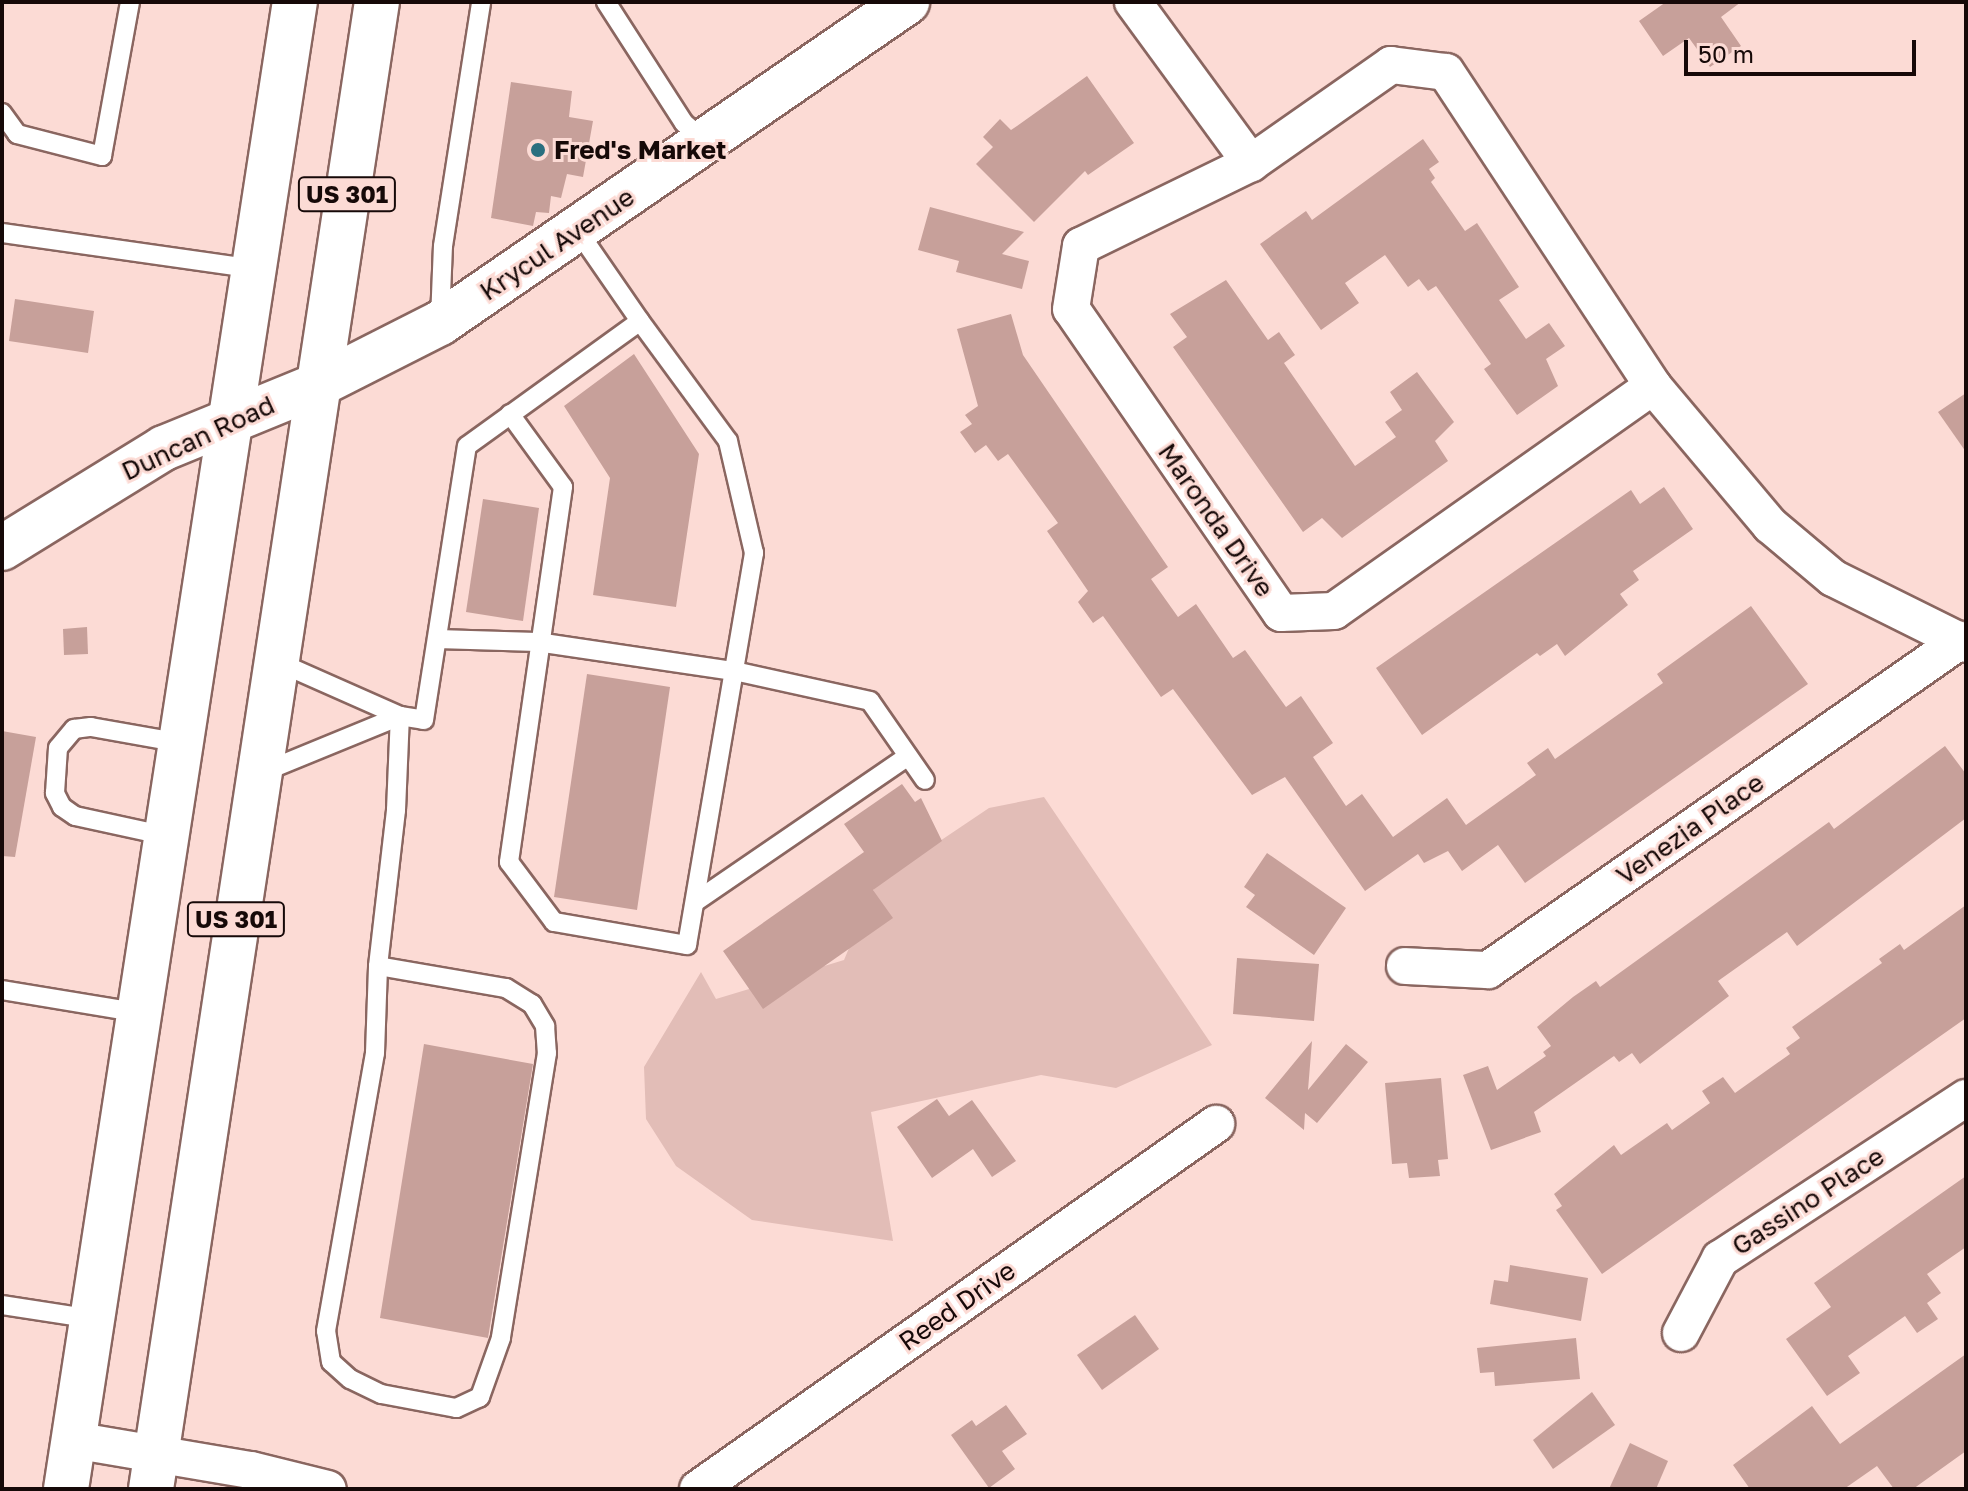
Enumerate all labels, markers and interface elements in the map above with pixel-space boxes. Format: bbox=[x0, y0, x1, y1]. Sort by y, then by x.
scale bar bbox=[1688, 24, 1920, 74]
text: 50 m bbox=[1698, 39, 1754, 68]
place label: Fred's Market bbox=[554, 134, 726, 166]
marker: Fred's Market bbox=[529, 141, 547, 159]
road number: US 301 bbox=[297, 174, 397, 214]
street label: Krycul Avenue bbox=[474, 181, 640, 307]
street label: Duncan Road bbox=[117, 389, 279, 487]
street label: Maronda Drive bbox=[1152, 437, 1280, 603]
street label: Venezia Place bbox=[1610, 767, 1770, 891]
road number: US 301 bbox=[186, 899, 286, 939]
street label: Gassino Place bbox=[1726, 1140, 1890, 1262]
street label: Reed Drive bbox=[893, 1255, 1021, 1357]

